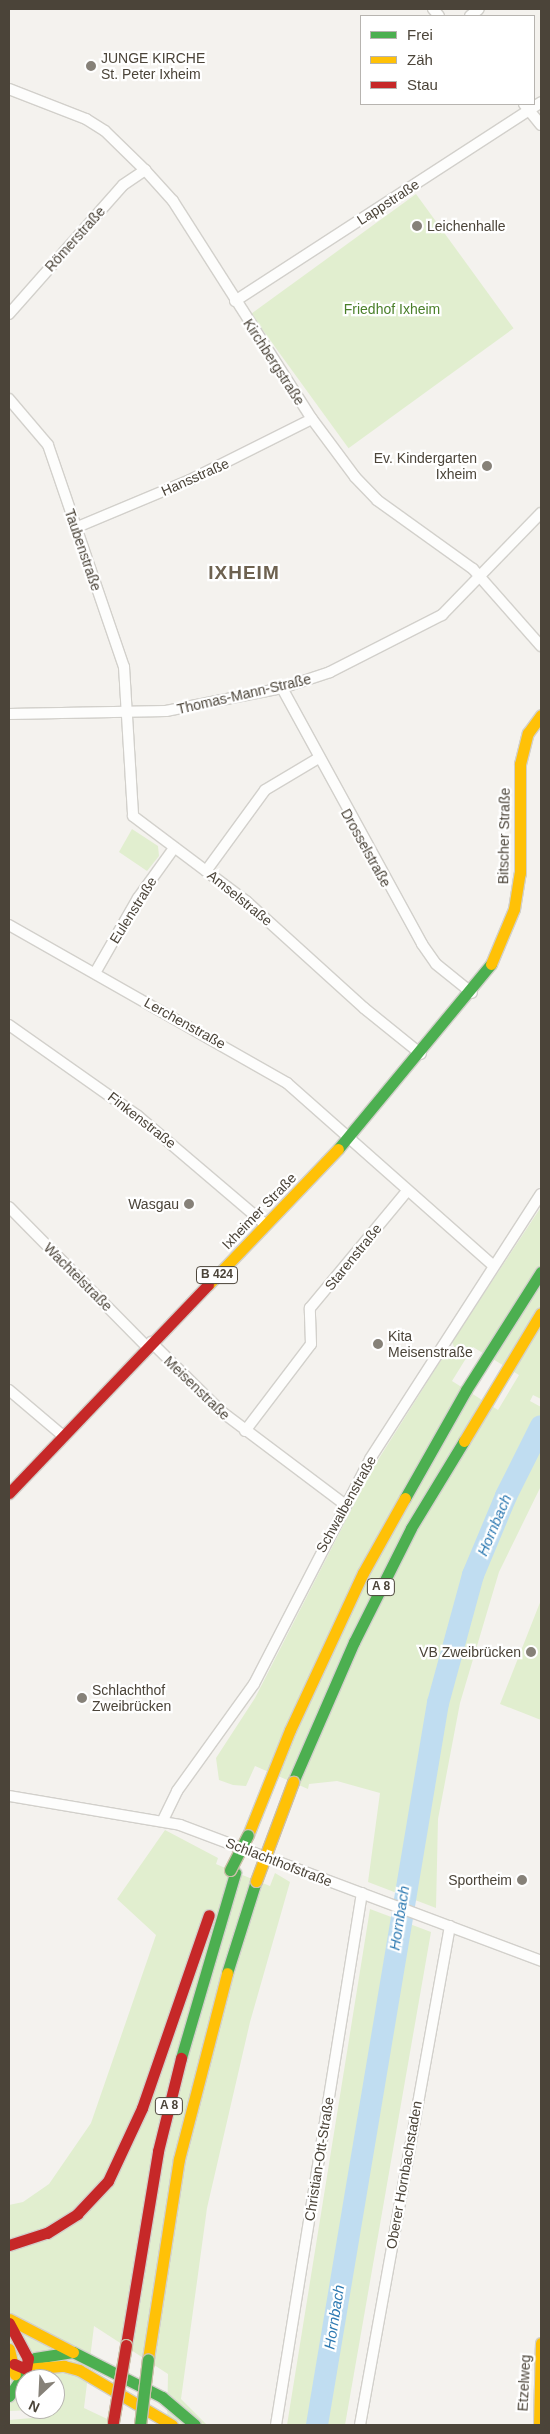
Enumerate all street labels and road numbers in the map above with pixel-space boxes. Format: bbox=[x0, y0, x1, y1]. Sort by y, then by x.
street label: Lappstraße bbox=[354, 176, 422, 228]
street label: Römerstraße bbox=[41, 203, 109, 275]
street label: Kirchbergstraße bbox=[240, 316, 308, 408]
street label: Hansstraße bbox=[159, 455, 231, 499]
street label: Taubenstraße bbox=[61, 507, 105, 593]
street label: Thomas-Mann-Straße bbox=[175, 670, 313, 718]
street label: Bitscher Straße bbox=[495, 788, 513, 884]
street label: Drosselstraße bbox=[338, 806, 394, 890]
street label: Amselstraße bbox=[204, 867, 276, 929]
street label: Eulenstraße bbox=[106, 874, 160, 946]
street label: Lerchenstraße bbox=[141, 994, 229, 1052]
street label: Finkenstraße bbox=[105, 1088, 179, 1152]
street label: Ixheimer Straße bbox=[218, 1169, 300, 1253]
street label: Starenstraße bbox=[321, 1220, 385, 1294]
street label: Wachtelstraße bbox=[40, 1239, 116, 1315]
road number: B 424 bbox=[196, 1266, 238, 1284]
street label: Meisenstraße bbox=[161, 1353, 233, 1423]
street label: Schwalbenstraße bbox=[312, 1453, 380, 1555]
road number: A 8 bbox=[366, 1578, 396, 1596]
street label: Schlachthofstraße bbox=[223, 1834, 335, 1890]
road number: A 8 bbox=[154, 2096, 184, 2116]
street label: Christian-Ott-Straße bbox=[301, 2096, 337, 2222]
street label: Oberer Hornbachstaden bbox=[383, 2100, 425, 2250]
street label: Etzelweg bbox=[514, 2354, 534, 2412]

